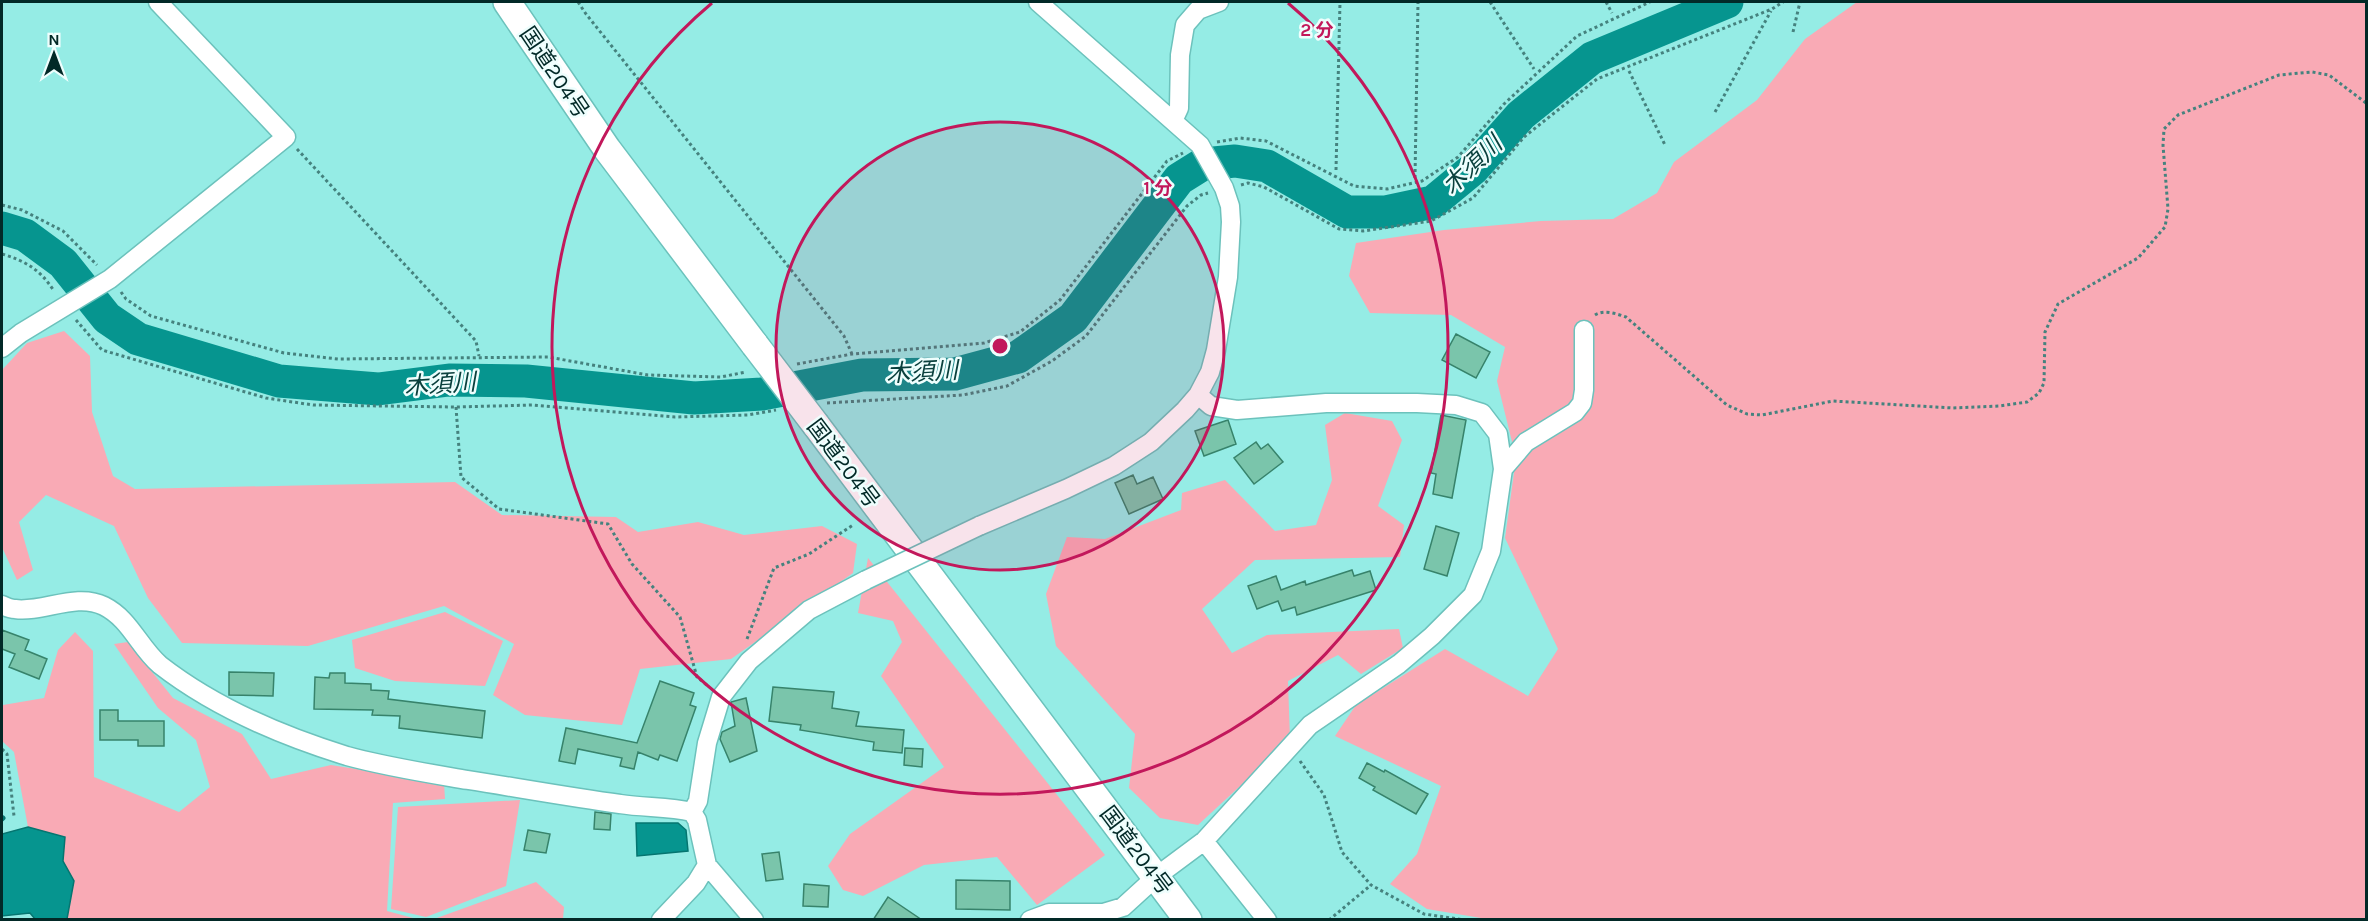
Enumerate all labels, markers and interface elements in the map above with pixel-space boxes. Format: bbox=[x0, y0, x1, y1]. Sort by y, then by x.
text: 2 分 bbox=[1300, 19, 1334, 41]
street label: 国道204号 bbox=[514, 22, 594, 123]
north arrow bbox=[24, 24, 84, 84]
text: N bbox=[48, 30, 60, 49]
water label: 木須川 bbox=[1436, 128, 1510, 200]
text: 1 分 bbox=[1144, 177, 1172, 199]
centre of rings bbox=[990, 336, 1010, 356]
water label: 木須川 bbox=[885, 356, 962, 388]
water label: 木須川 bbox=[403, 367, 480, 400]
street label: 国道204号 bbox=[801, 414, 885, 513]
street label: 国道204号 bbox=[1094, 801, 1178, 900]

